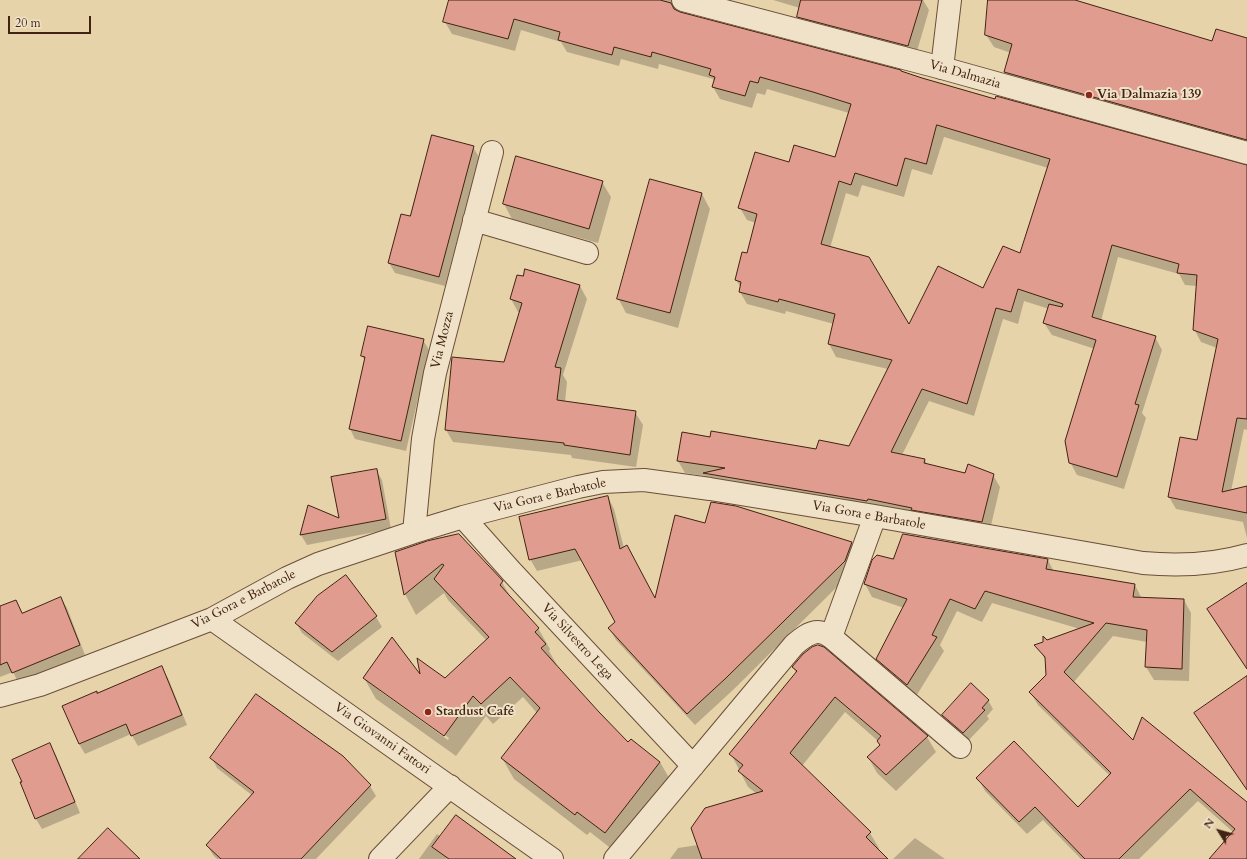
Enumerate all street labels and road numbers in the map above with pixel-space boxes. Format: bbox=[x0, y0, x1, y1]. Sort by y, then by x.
street label: Via Dalmazia bbox=[928, 57, 1002, 93]
street label: Via Mozza bbox=[428, 310, 458, 370]
street label: Via Gora e Barbatole bbox=[492, 475, 608, 517]
street label: Via Gora e Barbatole bbox=[811, 498, 927, 534]
street label: Via Gora e Barbatole bbox=[189, 567, 299, 633]
street label: Via Silvestro Lega bbox=[538, 601, 616, 683]
street label: Via Giovanni Fattori bbox=[331, 700, 433, 778]

